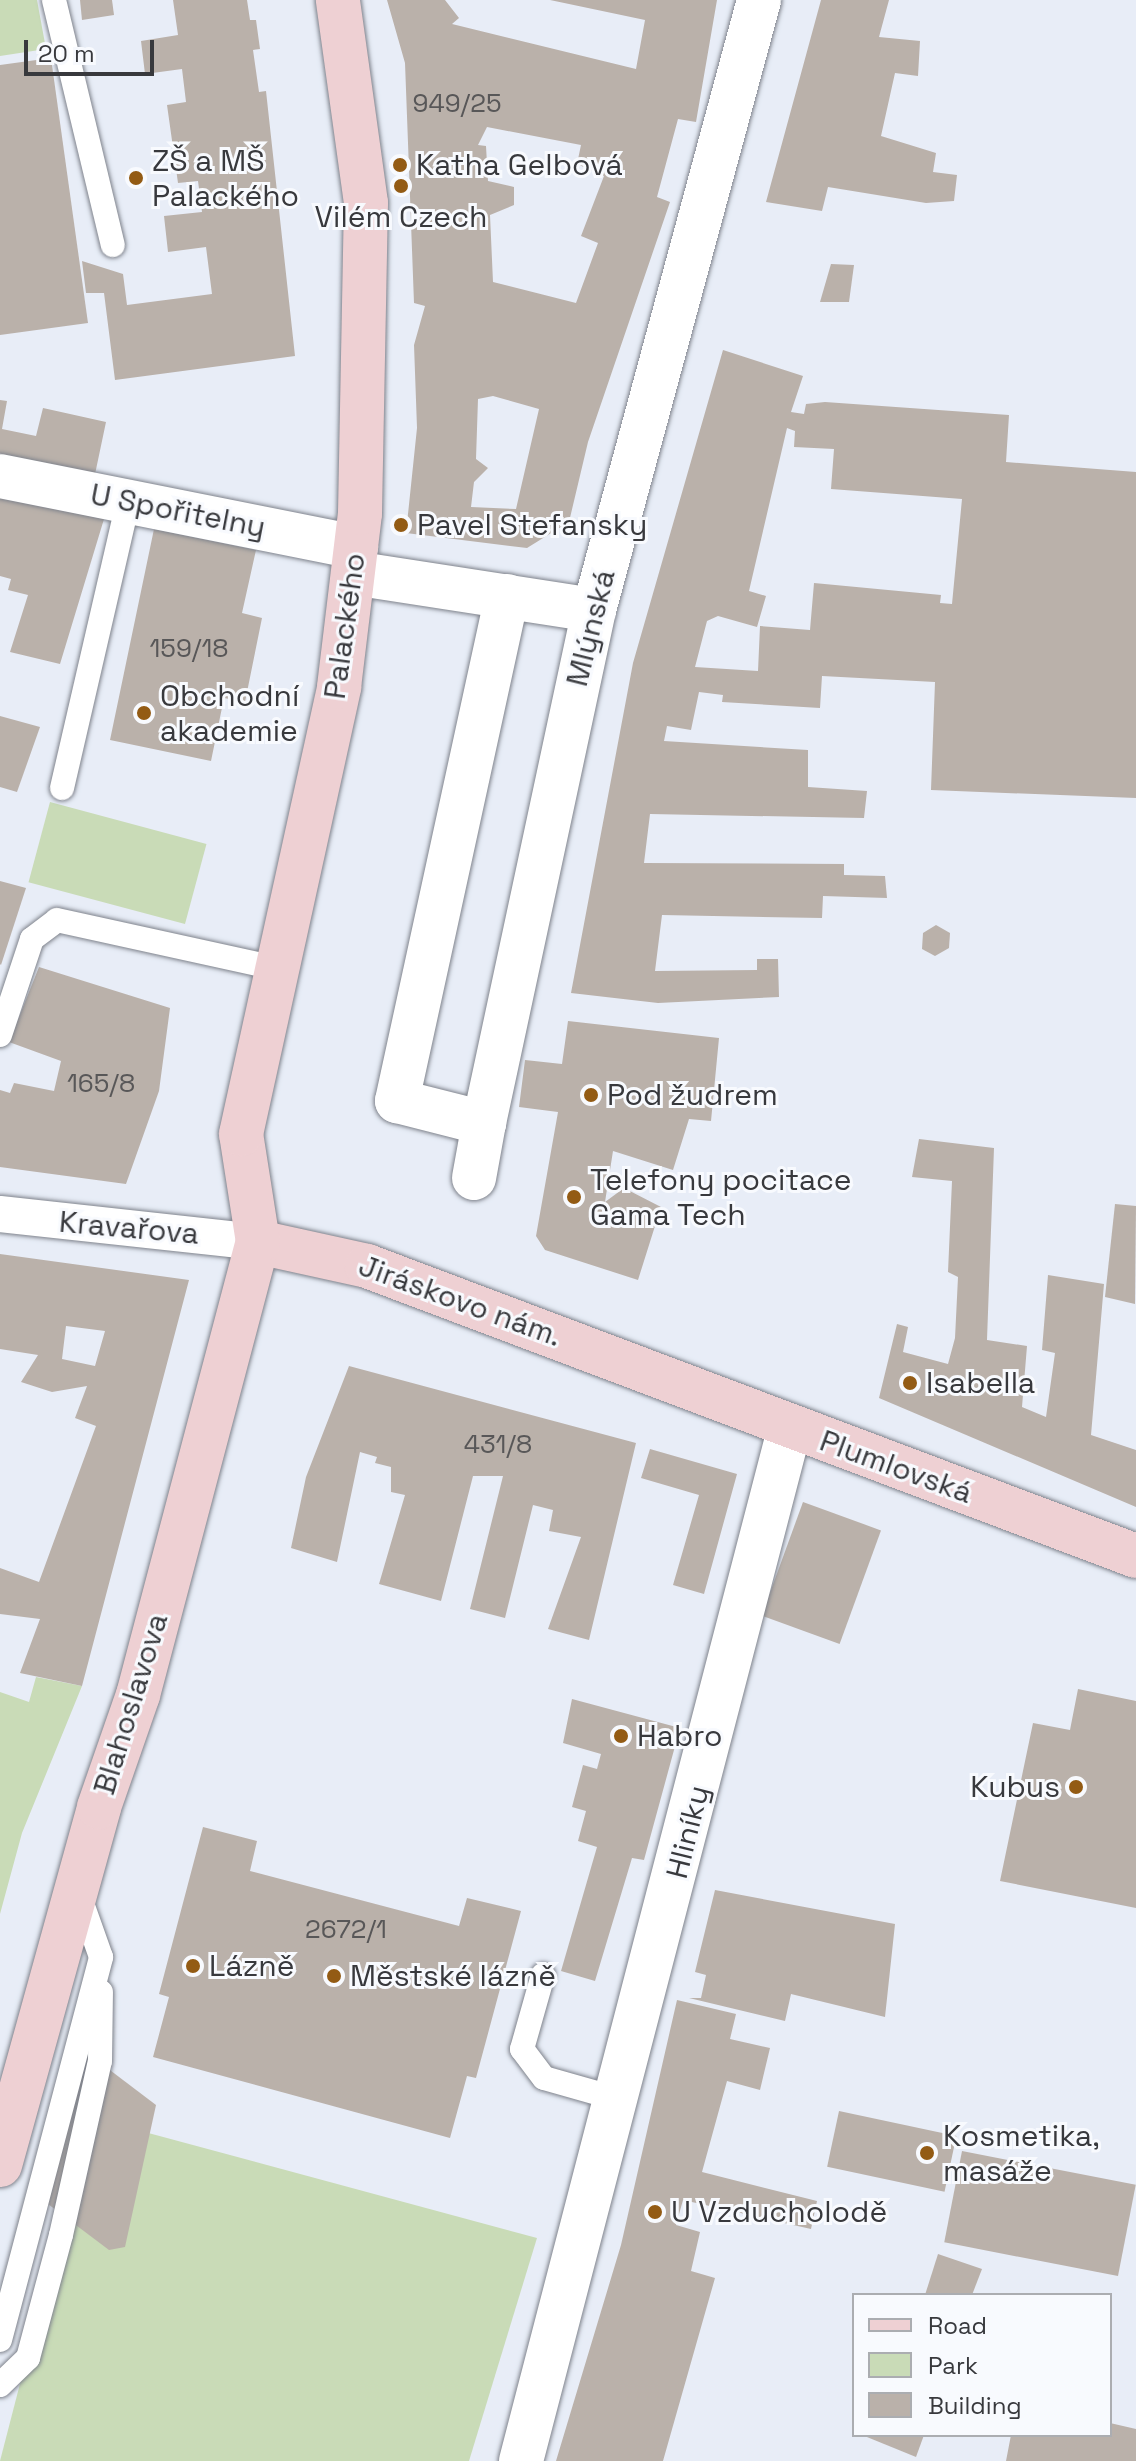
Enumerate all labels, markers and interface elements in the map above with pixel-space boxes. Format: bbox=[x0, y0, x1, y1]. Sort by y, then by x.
scale bar bbox=[28, 24, 158, 74]
text: 20 m bbox=[38, 38, 95, 69]
house number: 949/25 bbox=[413, 88, 501, 120]
place label: ZŠ a MŠ Palackého bbox=[152, 143, 299, 214]
place label: Katha Gelbová bbox=[416, 147, 623, 183]
marker: Katha Gelbová bbox=[391, 156, 409, 174]
marker: ZŠ a MŠ Palackého bbox=[127, 169, 145, 187]
marker: Vilém Czech bbox=[392, 177, 410, 195]
place label: Vilém Czech bbox=[315, 199, 487, 235]
street label: U Spořitelny bbox=[87, 476, 269, 546]
place label: Pavel Stefansky bbox=[417, 507, 647, 543]
marker: Pavel Stefansky bbox=[392, 516, 410, 534]
street label: Palackého bbox=[317, 551, 373, 701]
street label: Mlýnská bbox=[559, 566, 623, 690]
house number: 159/18 bbox=[149, 633, 229, 665]
place label: Obchodní akademie bbox=[160, 678, 299, 748]
marker: Obchodní akademie bbox=[135, 704, 153, 722]
house number: 165/8 bbox=[67, 1068, 135, 1100]
place label: Pod žudrem bbox=[607, 1077, 778, 1113]
marker: Pod žudrem bbox=[582, 1086, 600, 1104]
place label: Telefony pocitace Gama Tech bbox=[590, 1162, 852, 1232]
marker: Telefony pocitace Gama Tech bbox=[565, 1188, 583, 1206]
street label: Kravařova bbox=[58, 1204, 200, 1252]
street label: Jiráskovo nám. bbox=[354, 1248, 566, 1354]
place label: Isabella bbox=[926, 1365, 1035, 1401]
marker: Isabella bbox=[901, 1374, 919, 1392]
street label: Plumlovská bbox=[815, 1423, 977, 1511]
house number: 431/8 bbox=[464, 1429, 532, 1461]
street label: Blahoslavova bbox=[86, 1609, 176, 1799]
place label: Habro bbox=[637, 1718, 723, 1754]
marker: Habro bbox=[612, 1727, 630, 1745]
place label: Kubus bbox=[970, 1769, 1060, 1805]
marker: Kubus bbox=[1067, 1778, 1085, 1796]
street label: Hliníky bbox=[659, 1782, 717, 1882]
house number: 2672/1 bbox=[305, 1914, 387, 1946]
place label: Lázně bbox=[209, 1948, 294, 1984]
marker: Lázně bbox=[184, 1957, 202, 1975]
place label: Městské lázně bbox=[350, 1958, 556, 1994]
marker: Městské lázně bbox=[325, 1967, 343, 1985]
place label: Kosmetika, masáže bbox=[943, 2118, 1100, 2188]
marker: Kosmetika, masáže bbox=[918, 2144, 936, 2162]
place label: U Vzducholodě bbox=[671, 2194, 888, 2230]
marker: U Vzducholodě bbox=[646, 2203, 664, 2221]
legend bbox=[852, 2293, 1112, 2437]
text: Road bbox=[928, 2310, 987, 2341]
text: Park bbox=[928, 2350, 978, 2381]
text: Building bbox=[928, 2390, 1022, 2421]

